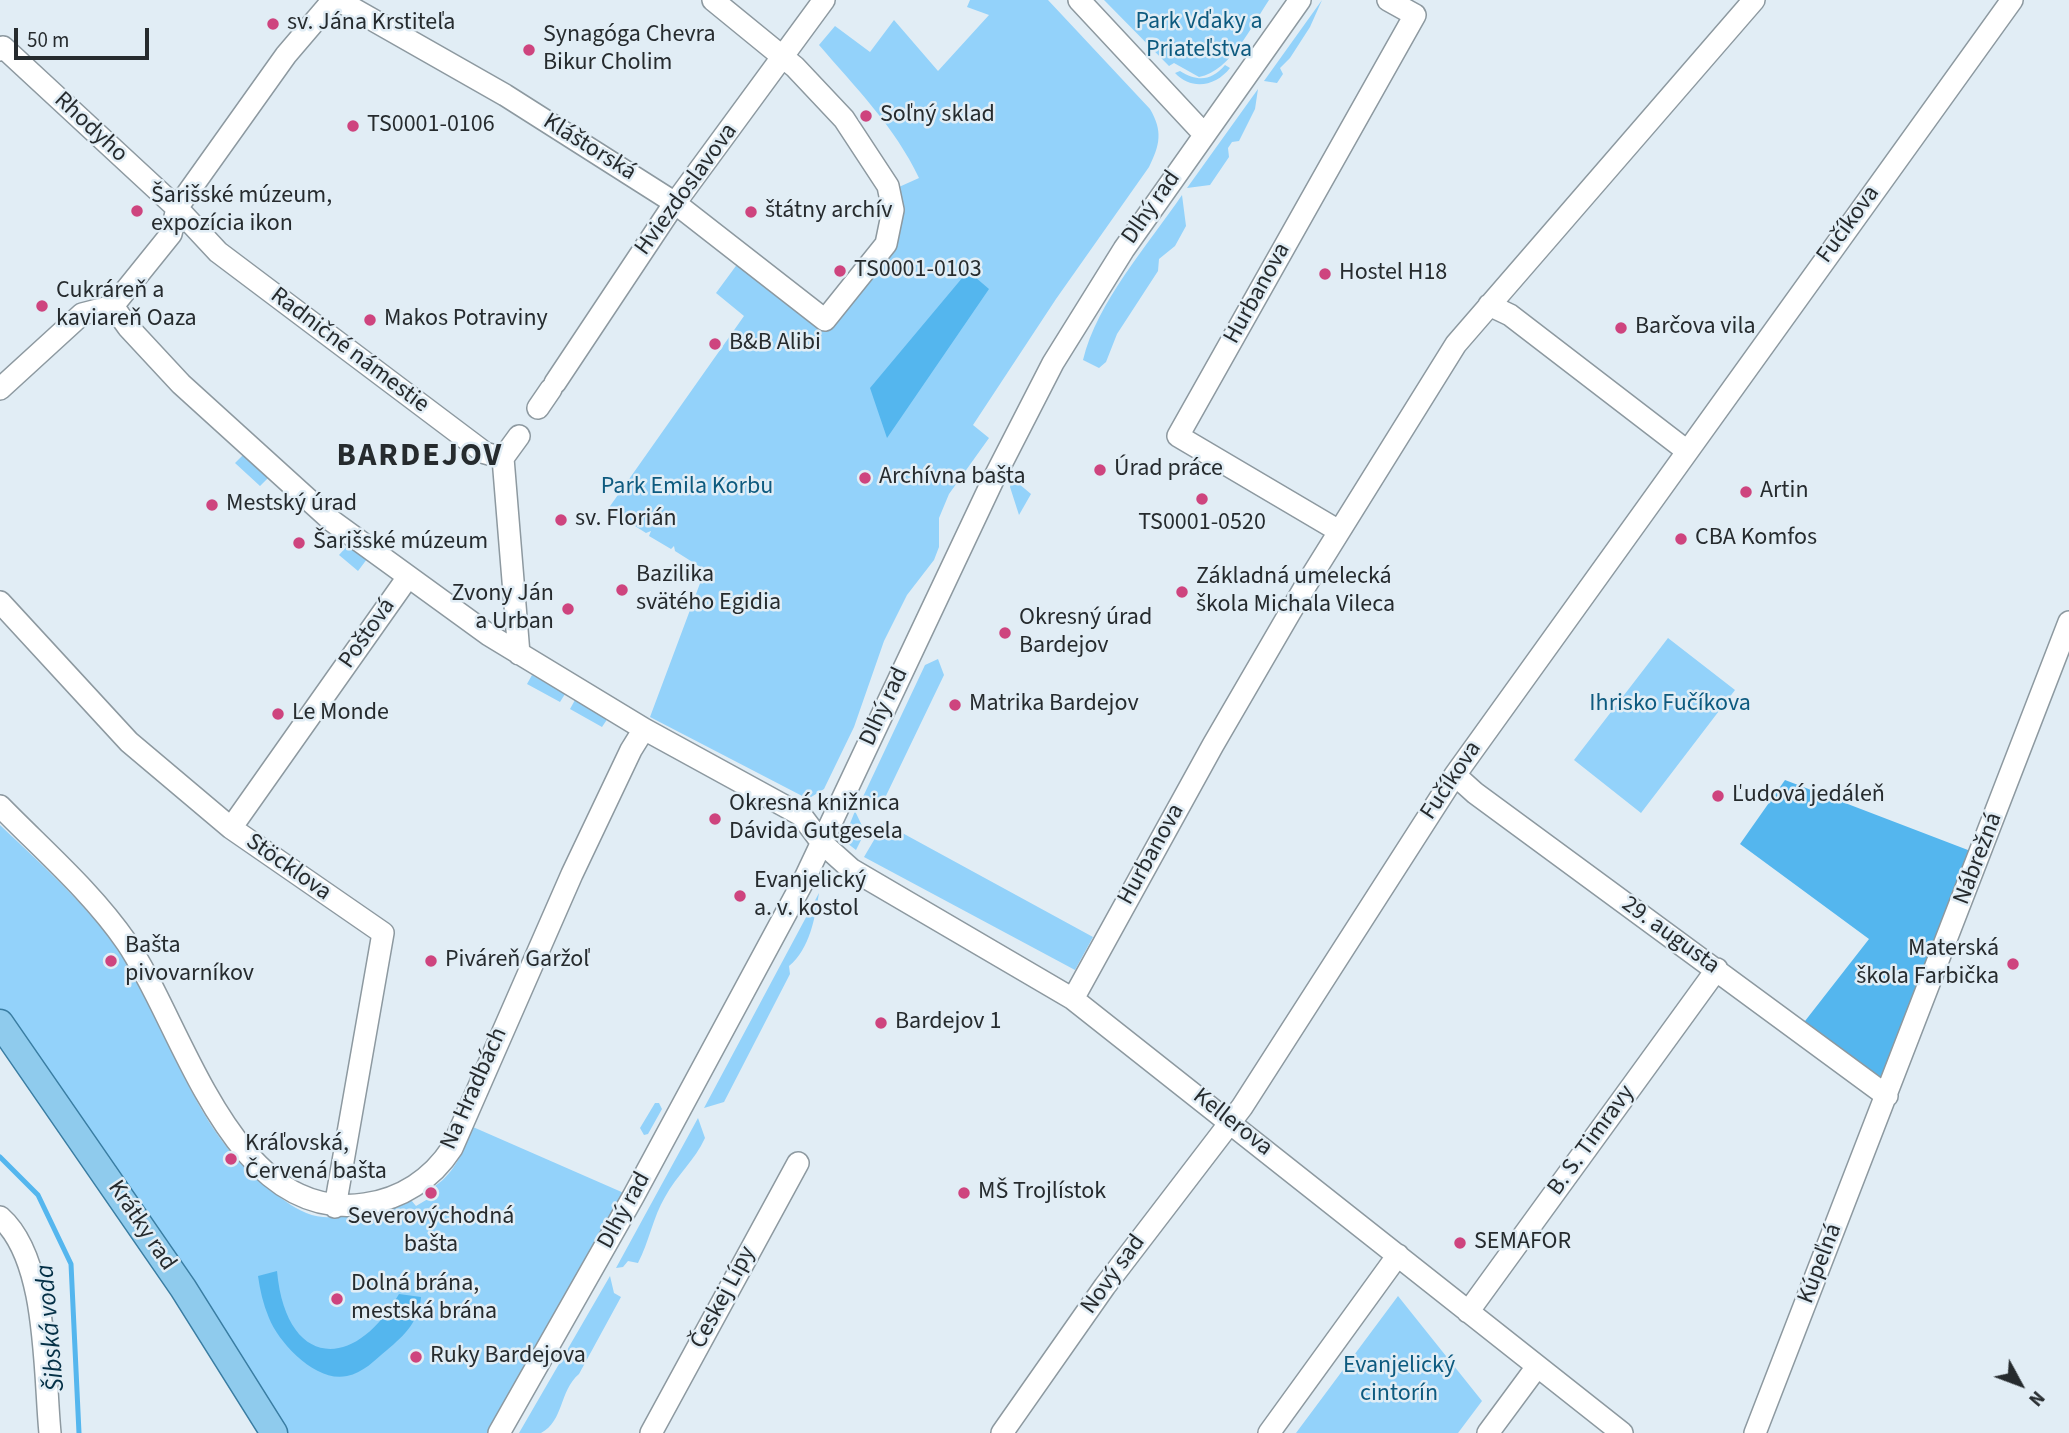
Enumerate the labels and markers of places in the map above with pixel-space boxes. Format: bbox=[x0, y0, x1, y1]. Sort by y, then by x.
place label: sv. Jána Krstiteľa bbox=[287, 10, 455, 38]
marker: sv. Jána Krstiteľa bbox=[265, 16, 281, 32]
place label: Synagóga Chevra Bikur Cholim bbox=[543, 22, 715, 78]
marker: Synagóga Chevra Bikur Cholim bbox=[521, 42, 537, 58]
place label: Soľný sklad bbox=[880, 102, 995, 130]
marker: Soľný sklad bbox=[858, 108, 874, 124]
place label: TS0001-0106 bbox=[367, 112, 495, 140]
marker: TS0001-0106 bbox=[345, 118, 361, 134]
place label: Šarišské múzeum, expozícia ikon bbox=[151, 183, 332, 239]
place label: štátny archív bbox=[765, 198, 892, 226]
marker: Šarišské múzeum, expozícia ikon bbox=[129, 203, 145, 219]
marker: štátny archív bbox=[743, 204, 759, 220]
place label: TS0001-0103 bbox=[854, 257, 982, 285]
place label: Hostel H18 bbox=[1339, 260, 1447, 288]
marker: TS0001-0103 bbox=[832, 263, 848, 279]
marker: Hostel H18 bbox=[1317, 266, 1333, 282]
place label: Cukráreň a kaviareň Oaza bbox=[56, 278, 197, 334]
marker: Cukráreň a kaviareň Oaza bbox=[34, 298, 50, 314]
place label: Makos Potraviny bbox=[384, 306, 548, 334]
marker: Makos Potraviny bbox=[362, 312, 378, 328]
place label: Barčova vila bbox=[1635, 314, 1756, 342]
marker: Barčova vila bbox=[1613, 320, 1629, 336]
place label: B&B Alibi bbox=[729, 330, 821, 358]
marker: B&B Alibi bbox=[707, 336, 723, 352]
place label: Úrad práce bbox=[1114, 456, 1223, 484]
marker: Úrad práce bbox=[1092, 462, 1108, 478]
place label: Archívna bašta bbox=[879, 464, 1026, 492]
marker: Archívna bašta bbox=[857, 470, 873, 486]
place label: Artin bbox=[1760, 478, 1809, 506]
marker: Artin bbox=[1738, 484, 1754, 500]
place label: Mestský úrad bbox=[226, 491, 357, 519]
marker: TS0001-0520 bbox=[1194, 491, 1210, 507]
marker: Mestský úrad bbox=[204, 497, 220, 513]
place label: sv. Florián bbox=[575, 506, 677, 534]
place label: TS0001-0520 bbox=[1138, 510, 1266, 538]
marker: sv. Florián bbox=[553, 512, 569, 528]
place label: CBA Komfos bbox=[1695, 525, 1817, 553]
place label: Šarišské múzeum bbox=[313, 529, 488, 557]
marker: CBA Komfos bbox=[1673, 531, 1689, 547]
marker: Šarišské múzeum bbox=[291, 535, 307, 551]
place label: Bazilika svätého Egidia bbox=[636, 562, 781, 618]
place label: Základná umelecká škola Michala Vileca bbox=[1196, 564, 1395, 620]
place label: Zvony Ján a Urban bbox=[451, 581, 554, 637]
marker: Bazilika svätého Egidia bbox=[614, 582, 630, 598]
marker: Základná umelecká škola Michala Vileca bbox=[1174, 584, 1190, 600]
marker: Zvony Ján a Urban bbox=[560, 601, 576, 617]
place label: Okresný úrad Bardejov bbox=[1019, 605, 1152, 661]
marker: Okresný úrad Bardejov bbox=[997, 625, 1013, 641]
place label: Matrika Bardejov bbox=[969, 691, 1139, 719]
marker: Matrika Bardejov bbox=[947, 697, 963, 713]
place label: Le Monde bbox=[292, 700, 389, 728]
marker: Le Monde bbox=[270, 706, 286, 722]
place label: Ľudová jedáleň bbox=[1732, 782, 1885, 810]
marker: Ľudová jedáleň bbox=[1710, 788, 1726, 804]
place label: Okresná knižnica Dávida Gutgesela bbox=[729, 791, 903, 847]
marker: Okresná knižnica Dávida Gutgesela bbox=[707, 811, 723, 827]
place label: Evanjelický a. v. kostol bbox=[754, 868, 866, 924]
marker: Evanjelický a. v. kostol bbox=[732, 888, 748, 904]
place label: Bašta pivovarníkov bbox=[125, 933, 254, 989]
place label: Materská škola Farbička bbox=[1856, 936, 1999, 992]
place label: Piváreň Garžoľ bbox=[445, 947, 590, 975]
marker: Bašta pivovarníkov bbox=[103, 953, 119, 969]
marker: Piváreň Garžoľ bbox=[423, 953, 439, 969]
marker: Materská škola Farbička bbox=[2005, 956, 2021, 972]
place label: Bardejov 1 bbox=[895, 1009, 1001, 1037]
marker: Bardejov 1 bbox=[873, 1015, 889, 1031]
place label: Kráľovská, Červená bašta bbox=[245, 1131, 387, 1187]
marker: Kráľovská, Červená bašta bbox=[223, 1151, 239, 1167]
place label: MŠ Trojlístok bbox=[978, 1179, 1106, 1207]
marker: Severovýchodná bašta bbox=[423, 1185, 439, 1201]
marker: MŠ Trojlístok bbox=[956, 1185, 972, 1201]
place label: Severovýchodná bašta bbox=[348, 1204, 514, 1260]
place label: SEMAFOR bbox=[1474, 1229, 1571, 1257]
marker: SEMAFOR bbox=[1452, 1235, 1468, 1251]
place label: Dolná brána, mestská brána bbox=[351, 1271, 497, 1327]
marker: Dolná brána, mestská brána bbox=[329, 1291, 345, 1307]
place label: Ruky Bardejova bbox=[430, 1343, 586, 1371]
marker: Ruky Bardejova bbox=[408, 1349, 424, 1365]

